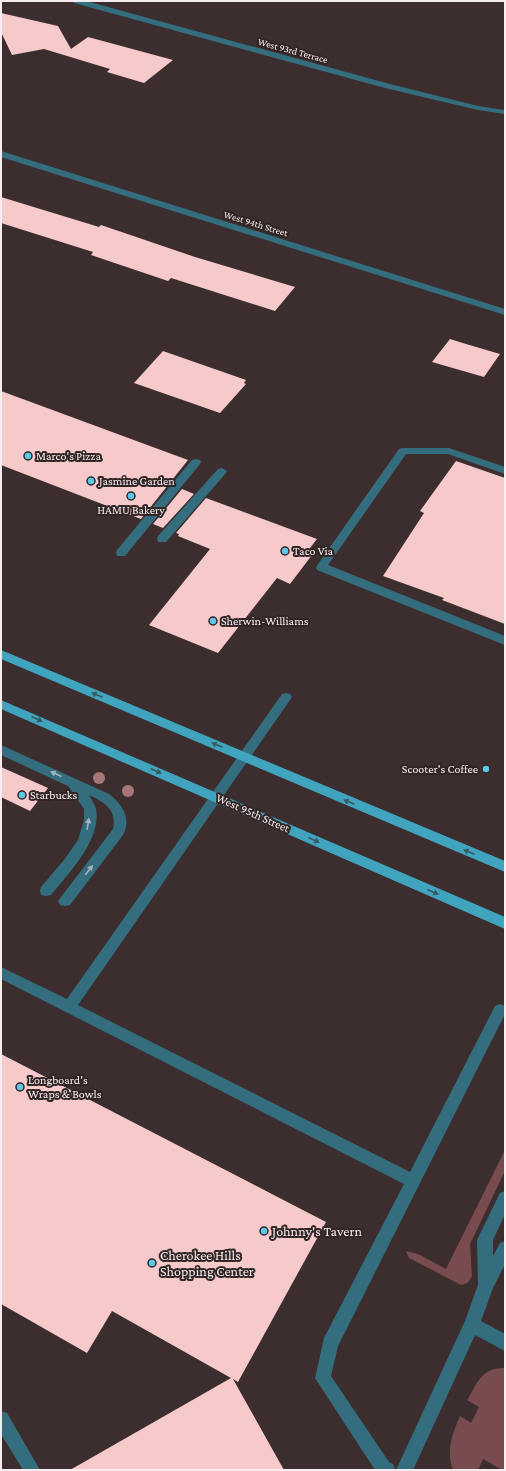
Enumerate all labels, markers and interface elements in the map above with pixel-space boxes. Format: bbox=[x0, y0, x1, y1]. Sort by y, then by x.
street label: West 93rd Terrace bbox=[257, 36, 330, 65]
street label: West 94th Street bbox=[223, 209, 290, 239]
place label: Marco's Pizza bbox=[36, 449, 101, 463]
marker: Marco's Pizza bbox=[23, 451, 33, 461]
place label: Jasmine Garden bbox=[98, 474, 175, 488]
marker: Jasmine Garden bbox=[86, 476, 96, 486]
marker: HAMU Bakery bbox=[126, 491, 136, 501]
place label: HAMU Bakery bbox=[97, 503, 165, 517]
place label: Taco Via bbox=[293, 544, 334, 558]
marker: Taco Via bbox=[280, 546, 290, 556]
place label: Sherwin-Williams bbox=[221, 614, 309, 628]
marker: Sherwin-Williams bbox=[208, 616, 218, 626]
one-way arrow bbox=[91, 691, 103, 697]
one-way arrow bbox=[31, 716, 42, 722]
one-way arrow bbox=[210, 742, 222, 748]
place label: Scooter's Coffee bbox=[402, 762, 478, 776]
marker: Scooter's Coffee bbox=[481, 764, 491, 774]
one-way arrow bbox=[150, 768, 162, 774]
one-way arrow bbox=[50, 771, 61, 777]
place label: Starbucks bbox=[30, 788, 77, 802]
marker: Starbucks bbox=[17, 790, 27, 800]
street label: West 95th Street bbox=[214, 791, 293, 836]
one-way arrow bbox=[343, 798, 355, 804]
one-way arrow bbox=[86, 818, 92, 830]
one-way arrow bbox=[308, 837, 319, 843]
one-way arrow bbox=[463, 849, 475, 855]
one-way arrow bbox=[85, 864, 93, 875]
one-way arrow bbox=[427, 889, 439, 895]
place label: Longboard's Wraps & Bowls bbox=[28, 1073, 102, 1101]
marker: Longboard's Wraps & Bowls bbox=[15, 1082, 25, 1092]
place label: Johnny's Tavern bbox=[270, 1223, 362, 1239]
marker: Johnny's Tavern bbox=[259, 1226, 269, 1236]
place label: Cherokee Hills Shopping Center bbox=[160, 1247, 254, 1279]
marker: Cherokee Hills Shopping Center bbox=[147, 1258, 157, 1268]

